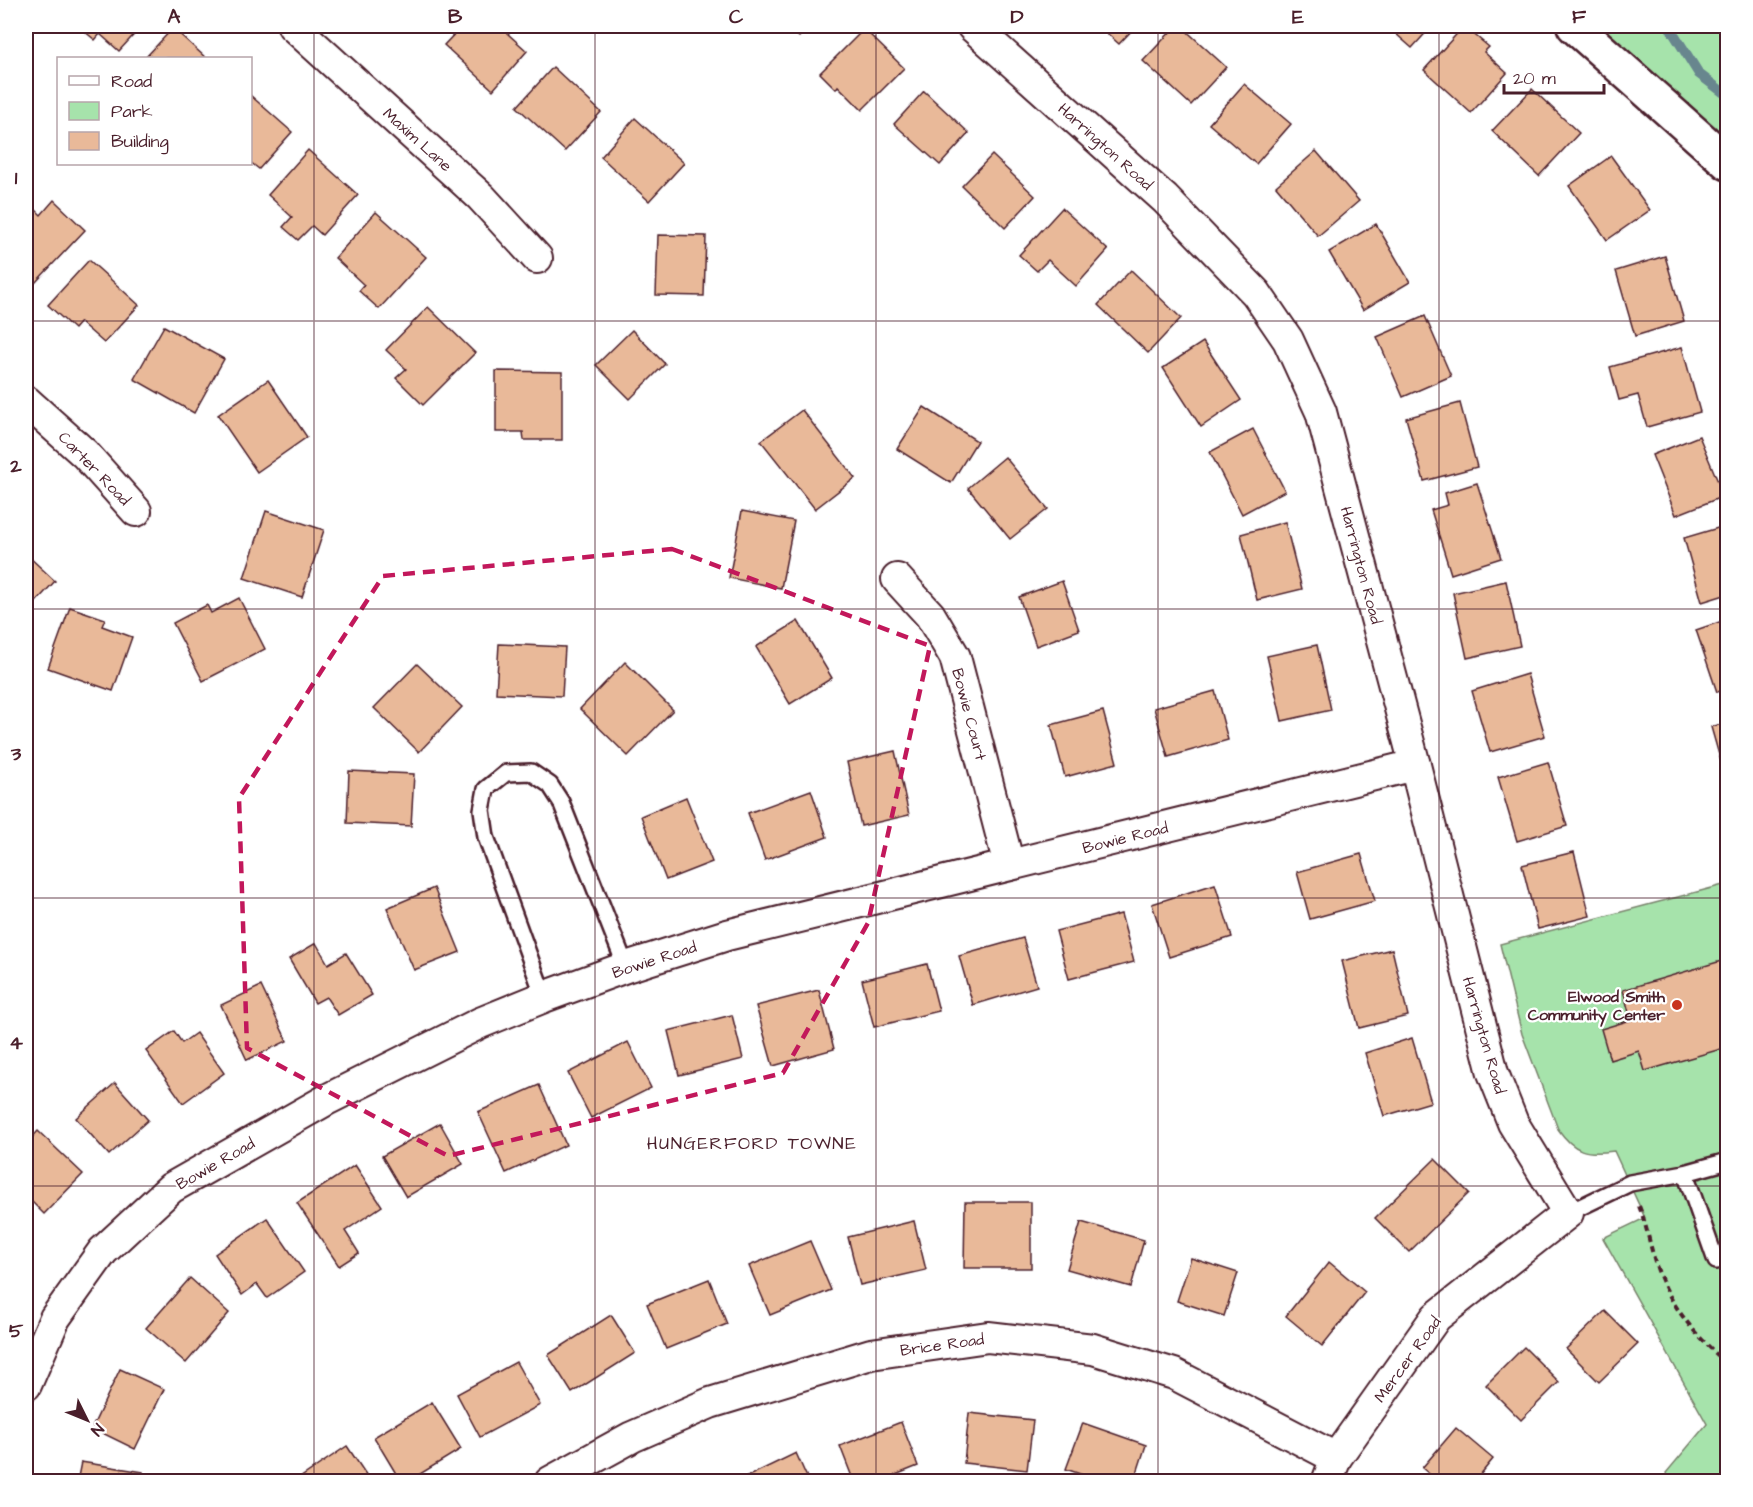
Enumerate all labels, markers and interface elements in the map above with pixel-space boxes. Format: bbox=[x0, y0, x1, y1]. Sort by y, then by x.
text: A bbox=[168, 3, 181, 31]
text: B bbox=[448, 3, 463, 31]
text: C bbox=[729, 3, 744, 31]
text: D bbox=[1011, 3, 1024, 31]
text: E bbox=[1292, 3, 1304, 31]
text: F bbox=[1572, 3, 1587, 31]
legend bbox=[57, 57, 252, 165]
scale bar bbox=[1504, 57, 1604, 95]
text: 20 m bbox=[1513, 66, 1556, 91]
text: Road bbox=[111, 69, 152, 94]
street label: Harrington Road bbox=[1052, 98, 1158, 196]
text: Park bbox=[111, 99, 153, 124]
street label: Maxim Lane bbox=[378, 103, 457, 177]
text: Building bbox=[111, 129, 169, 155]
text: 1 bbox=[15, 164, 18, 192]
street label: Carter Road bbox=[53, 427, 135, 511]
text: 2 bbox=[9, 452, 22, 480]
street label: Harrington Road bbox=[1334, 504, 1387, 627]
street label: Bowie Court bbox=[946, 666, 992, 763]
text: 3 bbox=[10, 740, 22, 768]
street label: Bowie Road bbox=[1080, 817, 1170, 859]
street label: Bowie Road bbox=[609, 936, 699, 984]
street label: Harrington Road bbox=[1456, 974, 1511, 1097]
place label: Elwood Smith Community Center bbox=[1528, 986, 1666, 1027]
marker: Elwood Smith Community Center bbox=[1670, 998, 1684, 1012]
text: 4 bbox=[9, 1029, 23, 1057]
district label: HUNGERFORD TOWNE bbox=[647, 1131, 857, 1156]
street label: Bowie Road bbox=[172, 1132, 259, 1195]
street label: Mercer Road bbox=[1369, 1312, 1447, 1407]
text: 5 bbox=[9, 1317, 24, 1345]
street label: Brice Road bbox=[899, 1328, 986, 1362]
north arrow bbox=[57, 1390, 117, 1450]
text: N bbox=[86, 1418, 109, 1441]

